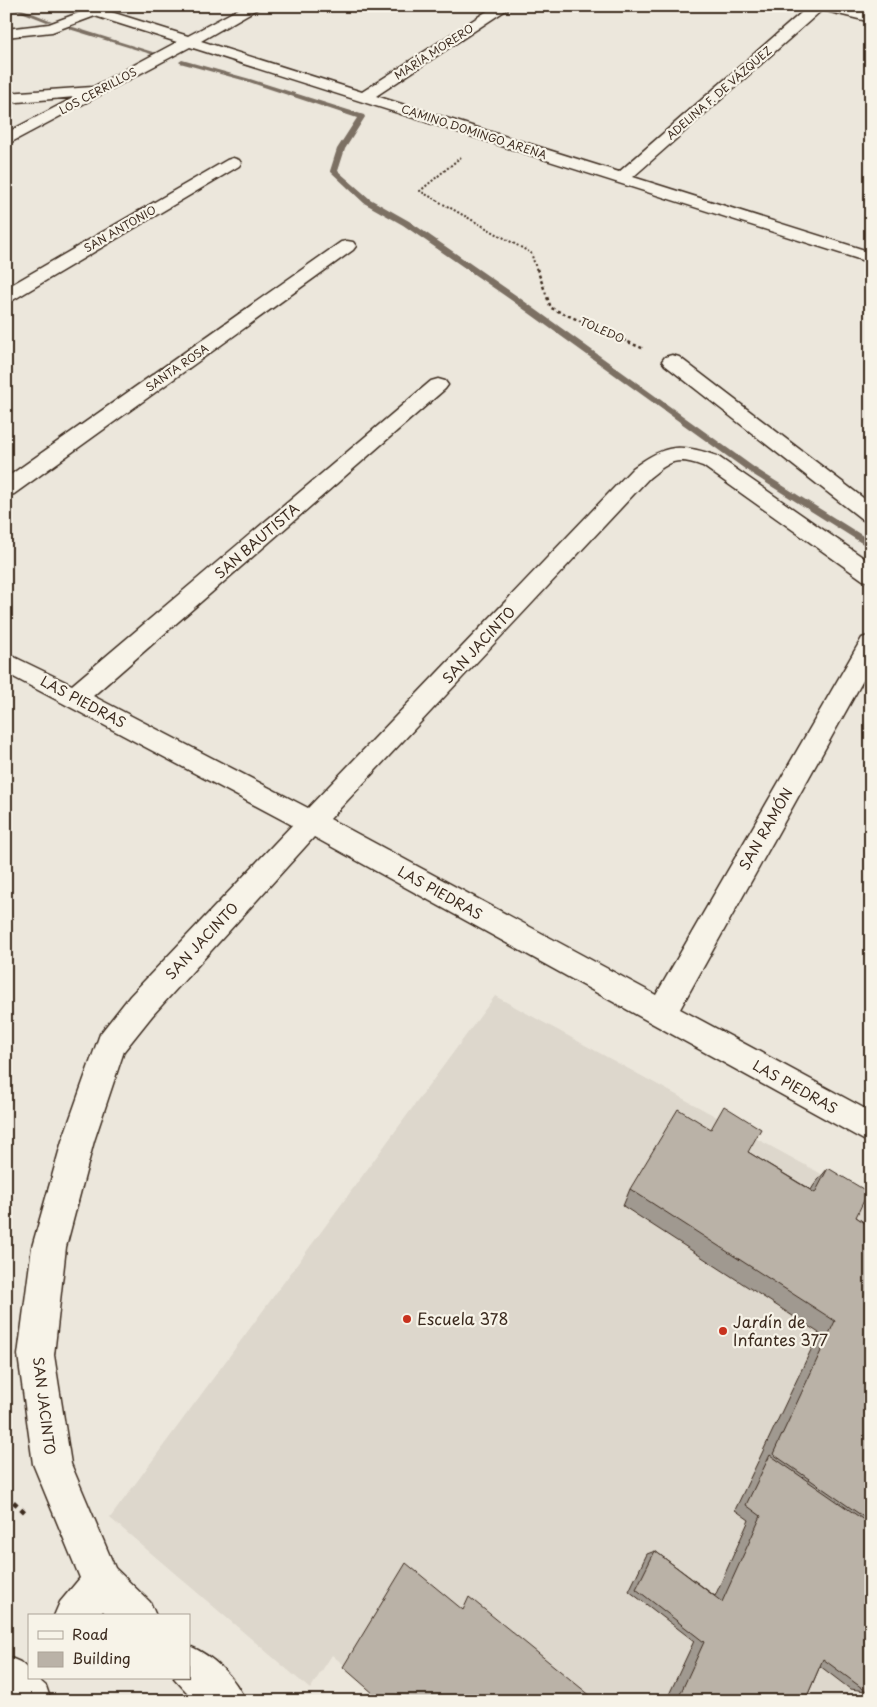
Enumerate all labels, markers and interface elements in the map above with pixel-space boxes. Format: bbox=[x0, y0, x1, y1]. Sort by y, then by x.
street label: MARÍA MORERO bbox=[391, 19, 477, 84]
street label: ADELINA F. DE VÁZQUEZ bbox=[662, 42, 775, 143]
street label: LOS CERRILLOS bbox=[56, 63, 140, 118]
street label: CAMINO DOMINGO ARENA bbox=[399, 100, 549, 163]
street label: SAN ANTONIO bbox=[81, 201, 159, 256]
street label: TOLEDO bbox=[577, 312, 627, 347]
street label: SANTA ROSA bbox=[142, 340, 212, 396]
street label: SAN BAUTISTA bbox=[210, 498, 304, 583]
street label: SAN JACINTO bbox=[437, 602, 520, 688]
street label: LAS PIEDRAS bbox=[37, 670, 130, 733]
street label: SAN RAMÓN bbox=[734, 784, 798, 874]
street label: LAS PIEDRAS bbox=[394, 861, 486, 925]
street label: SAN JACINTO bbox=[160, 898, 243, 984]
street label: LAS PIEDRAS bbox=[749, 1055, 841, 1119]
place label: Escuela 378 bbox=[417, 1306, 508, 1330]
place label: Jardín de Infantes 377 bbox=[733, 1309, 828, 1351]
marker: Escuela 378 bbox=[401, 1313, 413, 1325]
marker: Jardín de Infantes 377 bbox=[717, 1325, 729, 1337]
street label: SAN JACINTO bbox=[28, 1356, 61, 1456]
legend bbox=[28, 1614, 190, 1680]
text: Road bbox=[72, 1622, 108, 1645]
text: Building bbox=[72, 1646, 131, 1669]

